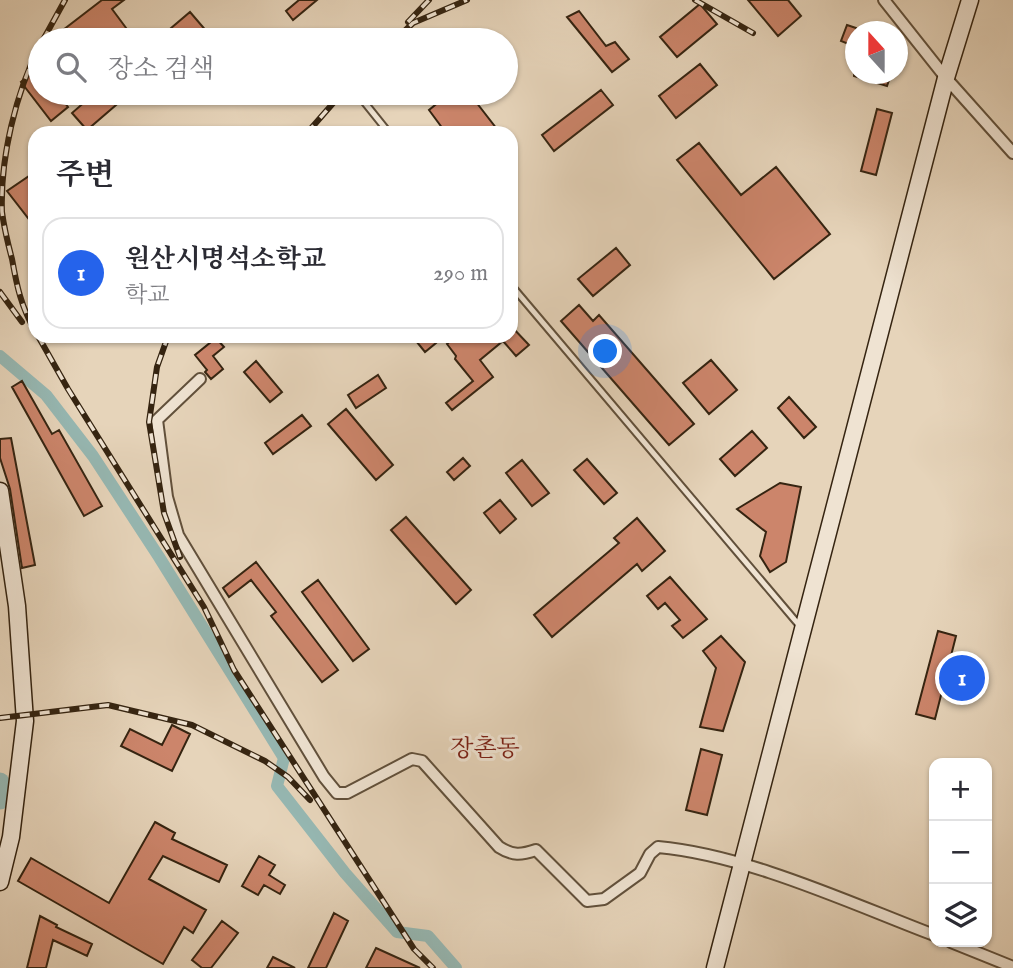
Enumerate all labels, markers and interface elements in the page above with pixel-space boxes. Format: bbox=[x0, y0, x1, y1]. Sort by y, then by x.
north arrow bbox=[845, 21, 908, 84]
search box bbox=[28, 28, 518, 105]
icon: search bbox=[52, 48, 90, 86]
text: 장소 검색 bbox=[108, 53, 214, 86]
text: 주변 bbox=[56, 157, 114, 195]
text: 원산시명석소학교 bbox=[125, 243, 326, 276]
text: 1 bbox=[77, 259, 85, 288]
text: 290 m bbox=[433, 259, 488, 288]
text: 학교 bbox=[125, 281, 169, 310]
your location bbox=[588, 334, 622, 368]
pin: 1 bbox=[939, 652, 985, 704]
district label: 장촌동 bbox=[450, 734, 520, 765]
map controls bbox=[929, 758, 992, 947]
button: + bbox=[929, 758, 992, 821]
button: − bbox=[929, 821, 992, 884]
button: layers bbox=[929, 884, 992, 947]

